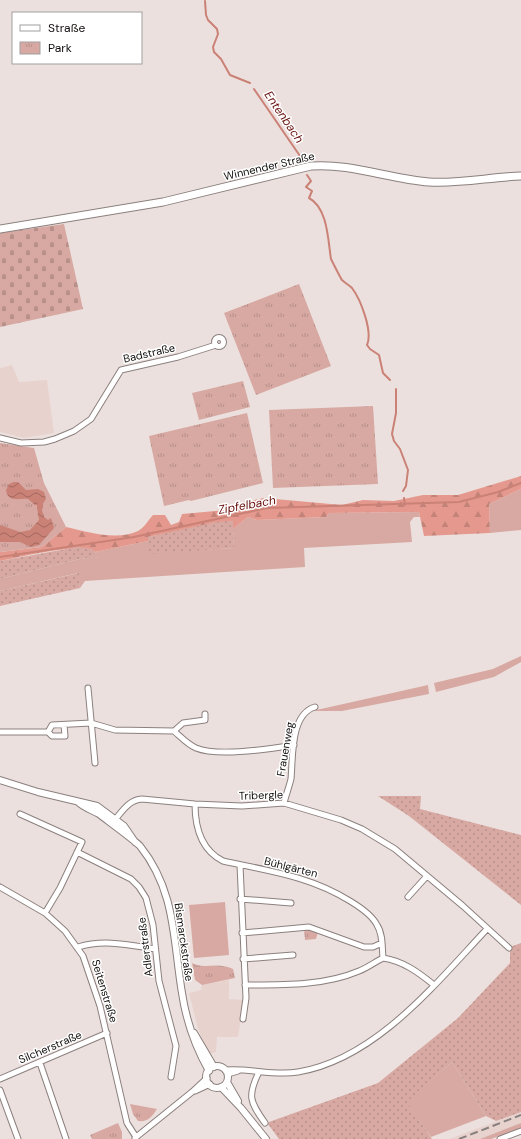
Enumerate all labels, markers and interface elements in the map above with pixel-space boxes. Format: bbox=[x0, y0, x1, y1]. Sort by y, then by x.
legend bbox=[12, 12, 142, 64]
text: Straße bbox=[48, 20, 85, 36]
text: Park bbox=[48, 40, 72, 56]
water label: Entenbach bbox=[261, 88, 307, 146]
street label: Winnender Straße bbox=[222, 149, 316, 183]
street label: Badstraße bbox=[122, 340, 176, 366]
water label: Zipfelbach bbox=[217, 492, 277, 518]
street label: Frauenweg bbox=[273, 721, 297, 777]
street label: Tribergle bbox=[239, 787, 283, 803]
street label: Bühlgärten bbox=[263, 854, 319, 880]
street label: Bismarckstraße bbox=[172, 902, 196, 982]
street label: Adlerstraße bbox=[134, 917, 156, 977]
street label: Seitenstraße bbox=[89, 958, 121, 1024]
street label: Silcherstraße bbox=[16, 1027, 84, 1067]

